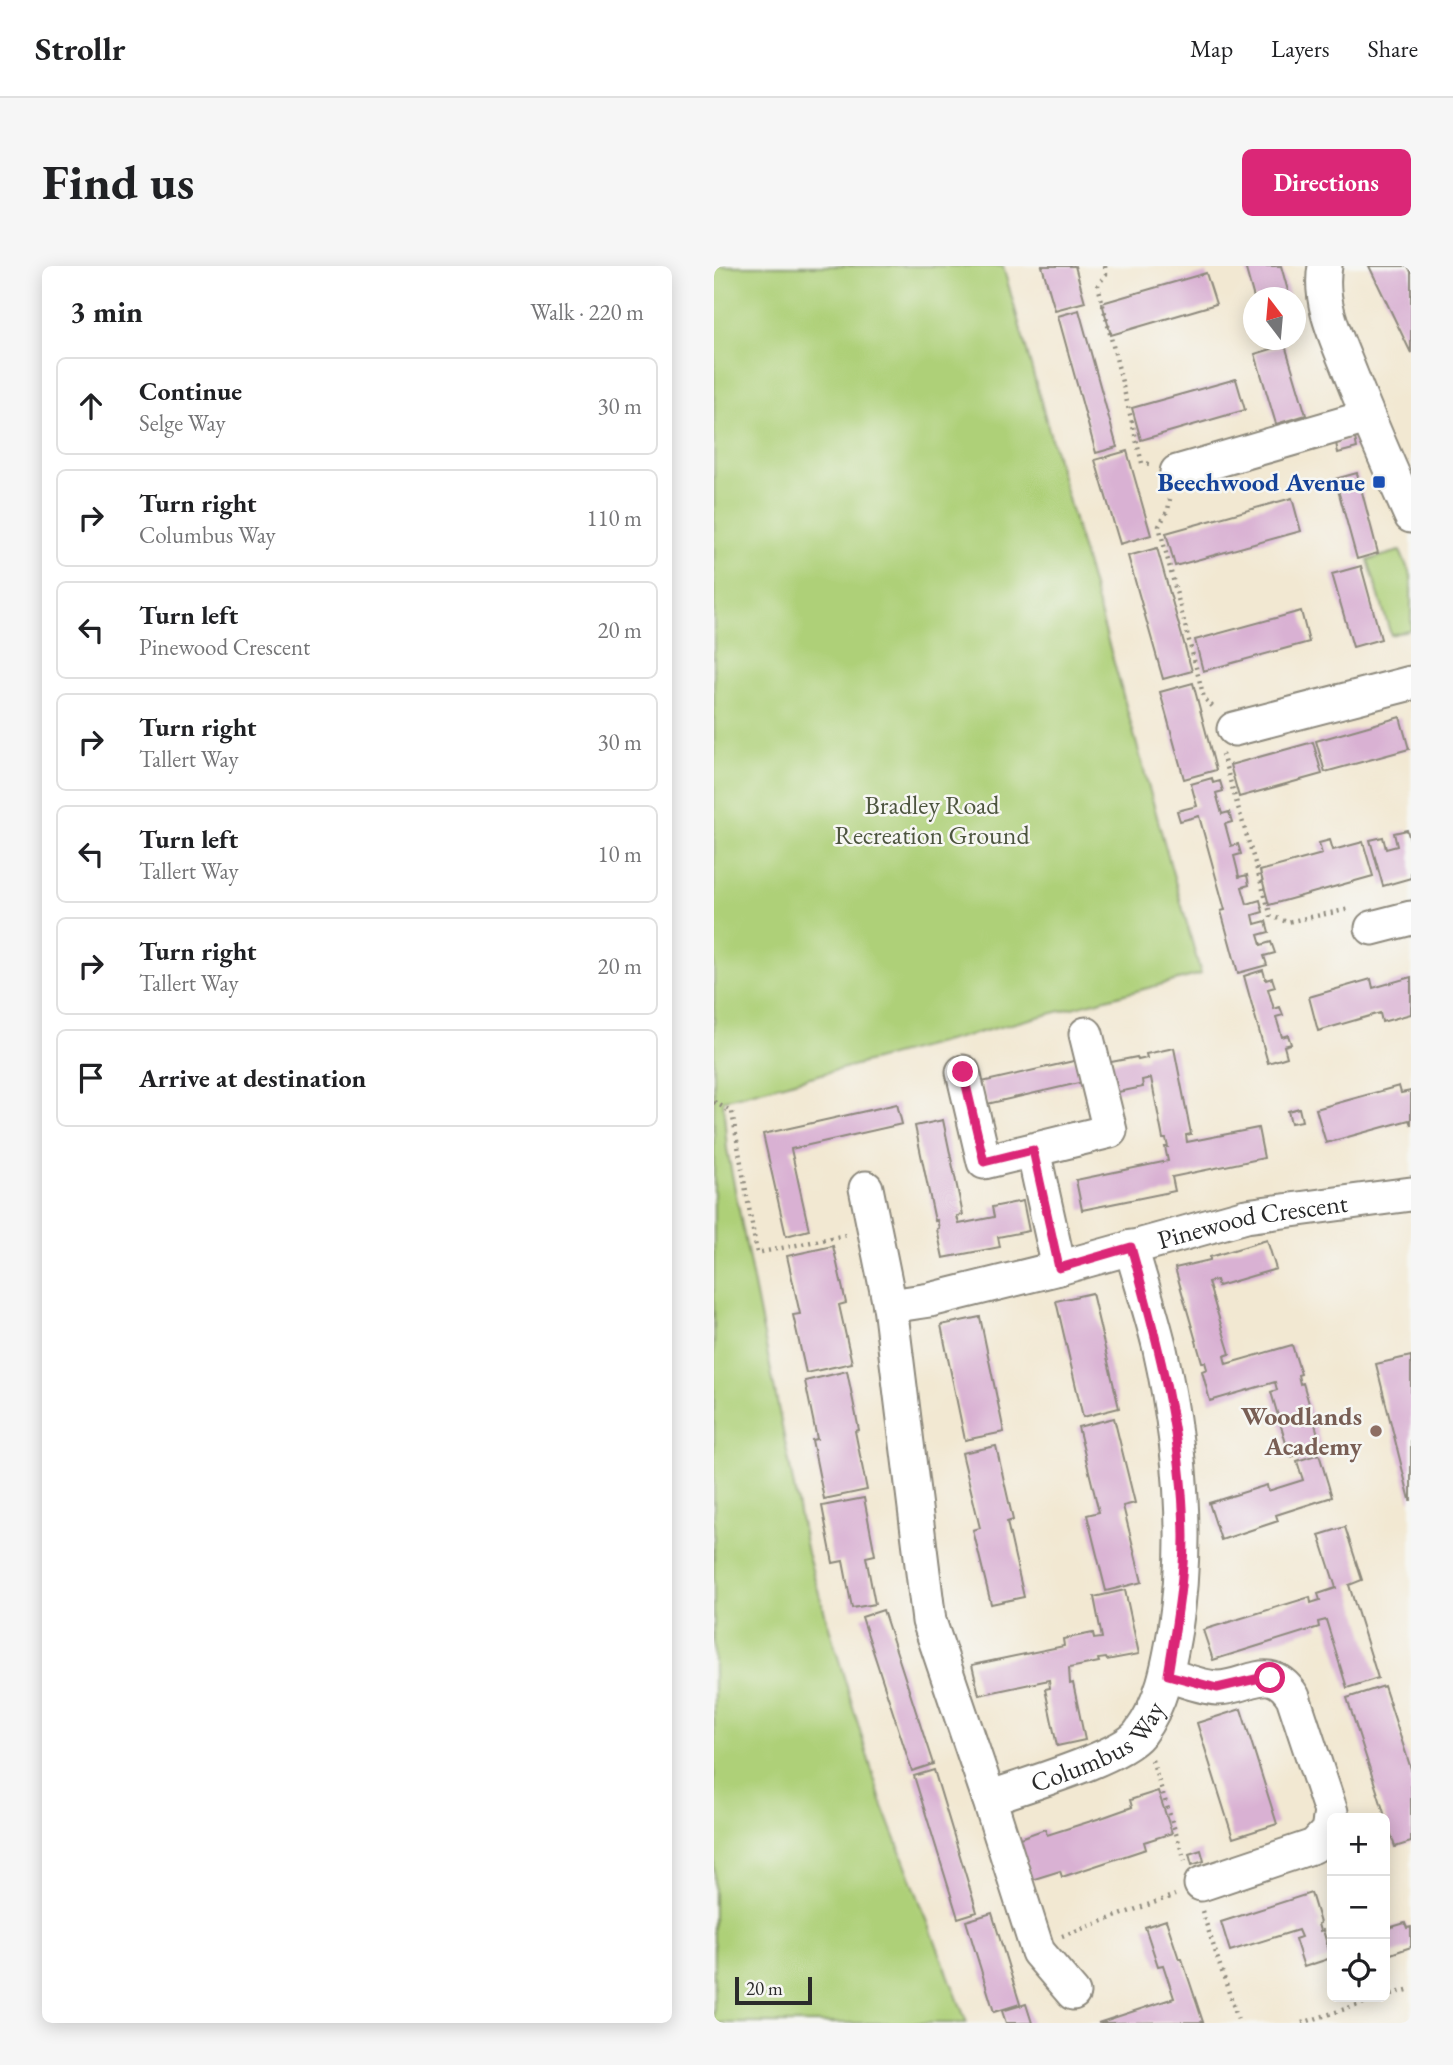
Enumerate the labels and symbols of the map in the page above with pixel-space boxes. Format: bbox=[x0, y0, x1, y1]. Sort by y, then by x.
north arrow bbox=[1243, 287, 1306, 350]
place label: Beechwood Avenue bbox=[1157, 465, 1365, 499]
marker: Beechwood Avenue bbox=[1371, 474, 1387, 490]
park label: Bradley Road Recreation Ground bbox=[834, 788, 1030, 852]
route end bbox=[947, 1056, 978, 1087]
street label: Pinewood Crescent bbox=[1153, 1186, 1350, 1257]
place label: Woodlands Academy bbox=[1241, 1399, 1362, 1463]
marker: Woodlands Academy bbox=[1368, 1423, 1384, 1439]
route start bbox=[1254, 1662, 1285, 1693]
street label: Columbus Way bbox=[1026, 1696, 1172, 1800]
scale bar bbox=[735, 1974, 812, 2006]

